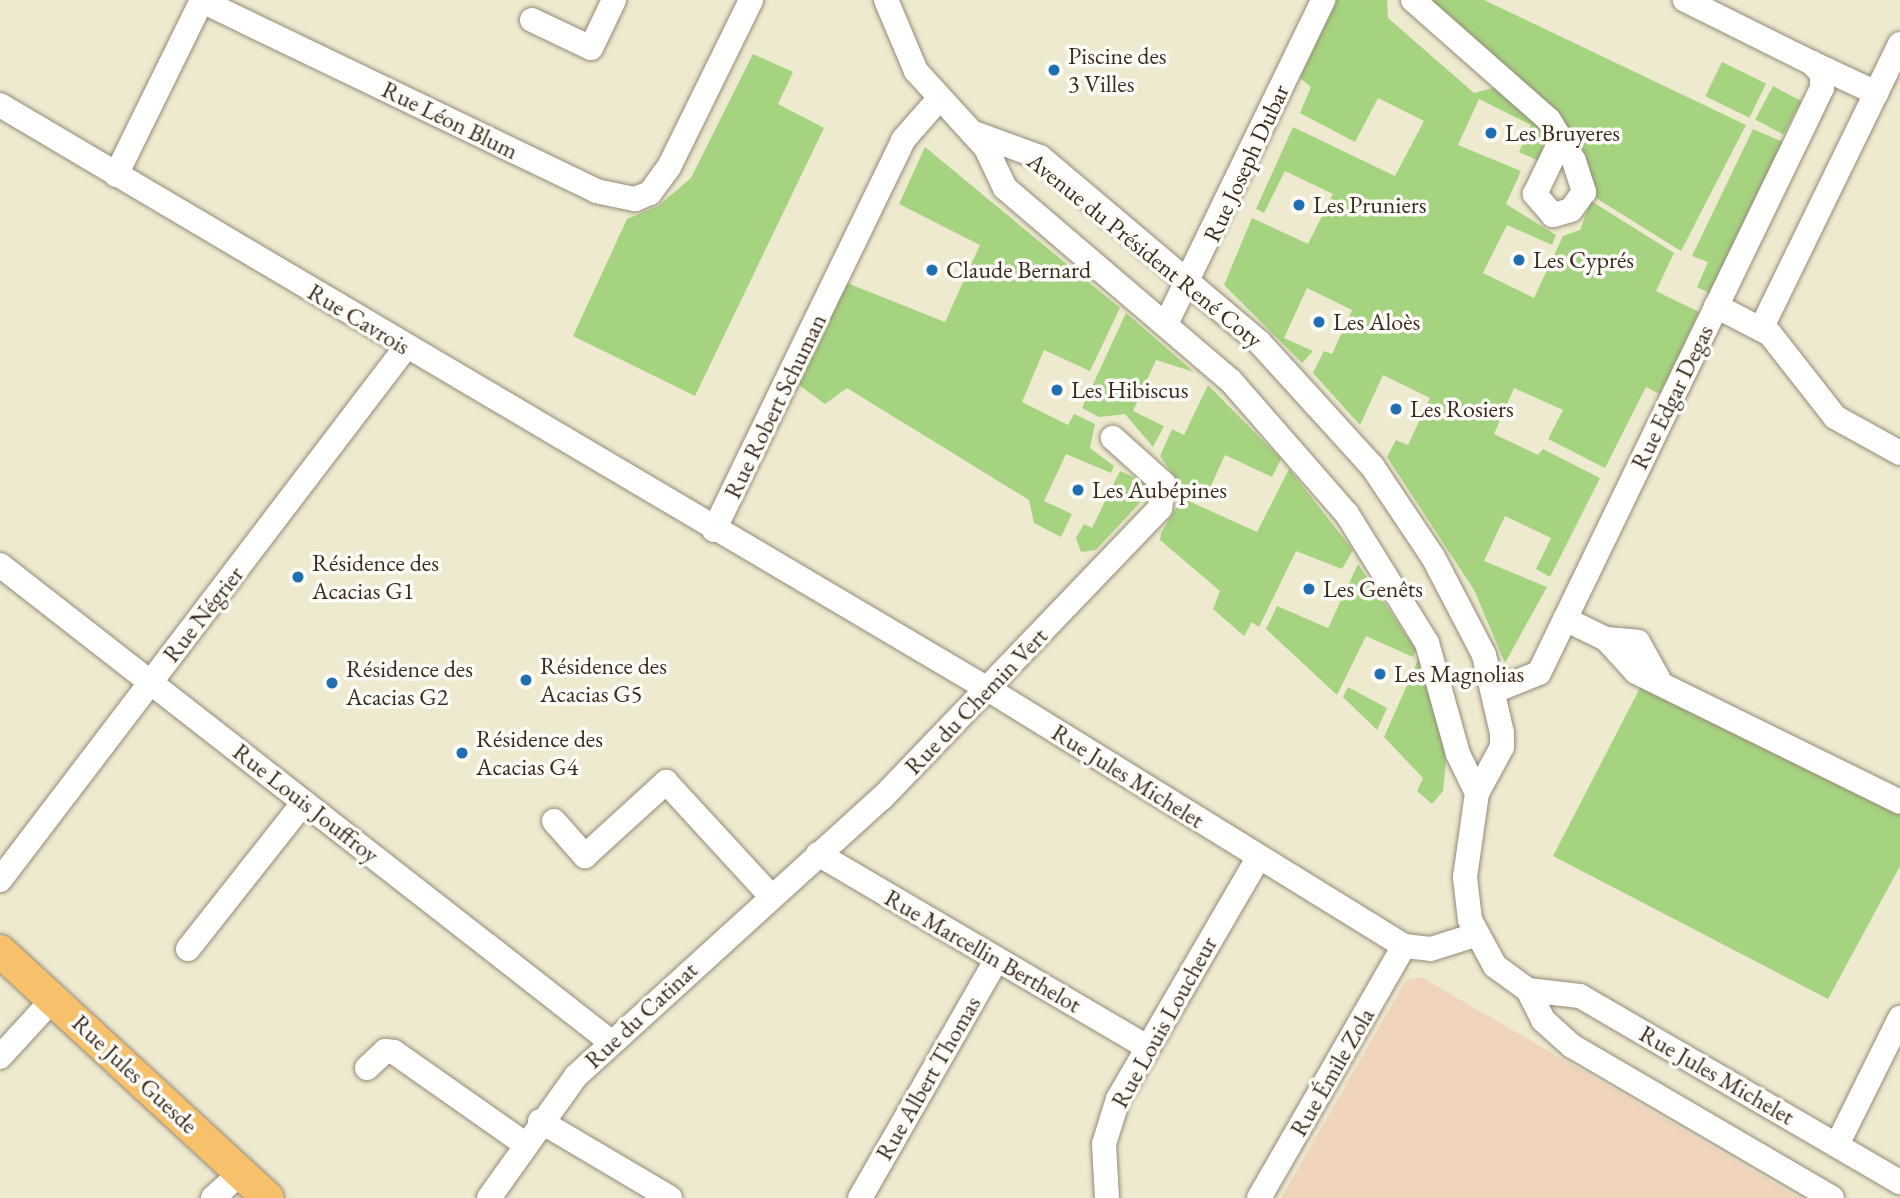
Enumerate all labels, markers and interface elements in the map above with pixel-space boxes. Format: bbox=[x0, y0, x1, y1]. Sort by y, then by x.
place label: Piscine des 3 Villes bbox=[1068, 42, 1167, 98]
marker: Piscine des 3 Villes bbox=[1046, 62, 1062, 78]
street label: Rue Léon Blum bbox=[377, 75, 523, 165]
street label: Rue Joseph Dubar bbox=[1197, 80, 1295, 246]
place label: Les Bruyeres bbox=[1505, 119, 1620, 147]
marker: Les Bruyeres bbox=[1483, 125, 1499, 141]
street label: Avenue du Président René Coty bbox=[1022, 146, 1268, 354]
place label: Les Pruniers bbox=[1313, 191, 1427, 219]
marker: Les Pruniers bbox=[1291, 197, 1307, 213]
place label: Les Cyprés bbox=[1533, 246, 1634, 274]
marker: Les Cyprés bbox=[1511, 252, 1527, 268]
place label: Claude Bernard bbox=[946, 256, 1091, 284]
marker: Claude Bernard bbox=[924, 262, 940, 278]
street label: Rue Cavrois bbox=[303, 277, 415, 361]
place label: Les Aloès bbox=[1333, 308, 1420, 336]
street label: Rue Robert Schuman bbox=[718, 309, 832, 503]
marker: Les Aloès bbox=[1311, 314, 1327, 330]
street label: Rue Edgar Degas bbox=[1625, 320, 1719, 474]
place label: Les Hibiscus bbox=[1071, 376, 1188, 404]
marker: Les Hibiscus bbox=[1049, 382, 1065, 398]
place label: Les Rosiers bbox=[1410, 395, 1514, 423]
marker: Les Rosiers bbox=[1388, 401, 1404, 417]
place label: Les Aubépines bbox=[1092, 476, 1227, 504]
marker: Les Aubépines bbox=[1070, 482, 1086, 498]
place label: Résidence des Acacias G1 bbox=[312, 549, 439, 605]
street label: Rue Négrier bbox=[157, 560, 249, 668]
marker: Résidence des Acacias G1 bbox=[290, 569, 306, 585]
place label: Les Genêts bbox=[1323, 575, 1423, 603]
marker: Les Genêts bbox=[1301, 581, 1317, 597]
street label: Rue du Chemin Vert bbox=[899, 622, 1053, 780]
place label: Résidence des Acacias G5 bbox=[540, 652, 667, 708]
place label: Résidence des Acacias G2 bbox=[346, 655, 473, 711]
place label: Les Magnolias bbox=[1394, 660, 1524, 688]
marker: Les Magnolias bbox=[1372, 666, 1388, 682]
marker: Résidence des Acacias G5 bbox=[518, 672, 534, 688]
marker: Résidence des Acacias G2 bbox=[324, 675, 340, 691]
street label: Rue Jules Michelet bbox=[1047, 718, 1209, 834]
place label: Résidence des Acacias G4 bbox=[476, 725, 603, 781]
street label: Rue Louis Jouffroy bbox=[227, 737, 385, 869]
marker: Résidence des Acacias G4 bbox=[454, 745, 470, 761]
street label: Rue Marcellin Berthelot bbox=[880, 883, 1086, 1019]
street label: Rue Louis Loucheur bbox=[1105, 931, 1223, 1113]
street label: Rue du Catinat bbox=[579, 956, 703, 1074]
street label: Rue Albert Thomas bbox=[869, 991, 987, 1165]
street label: Rue Émile Zola bbox=[1284, 1003, 1380, 1141]
street label: Rue Jules Guesde bbox=[66, 1009, 204, 1139]
street label: Rue Jules Michelet bbox=[1634, 1019, 1800, 1131]

